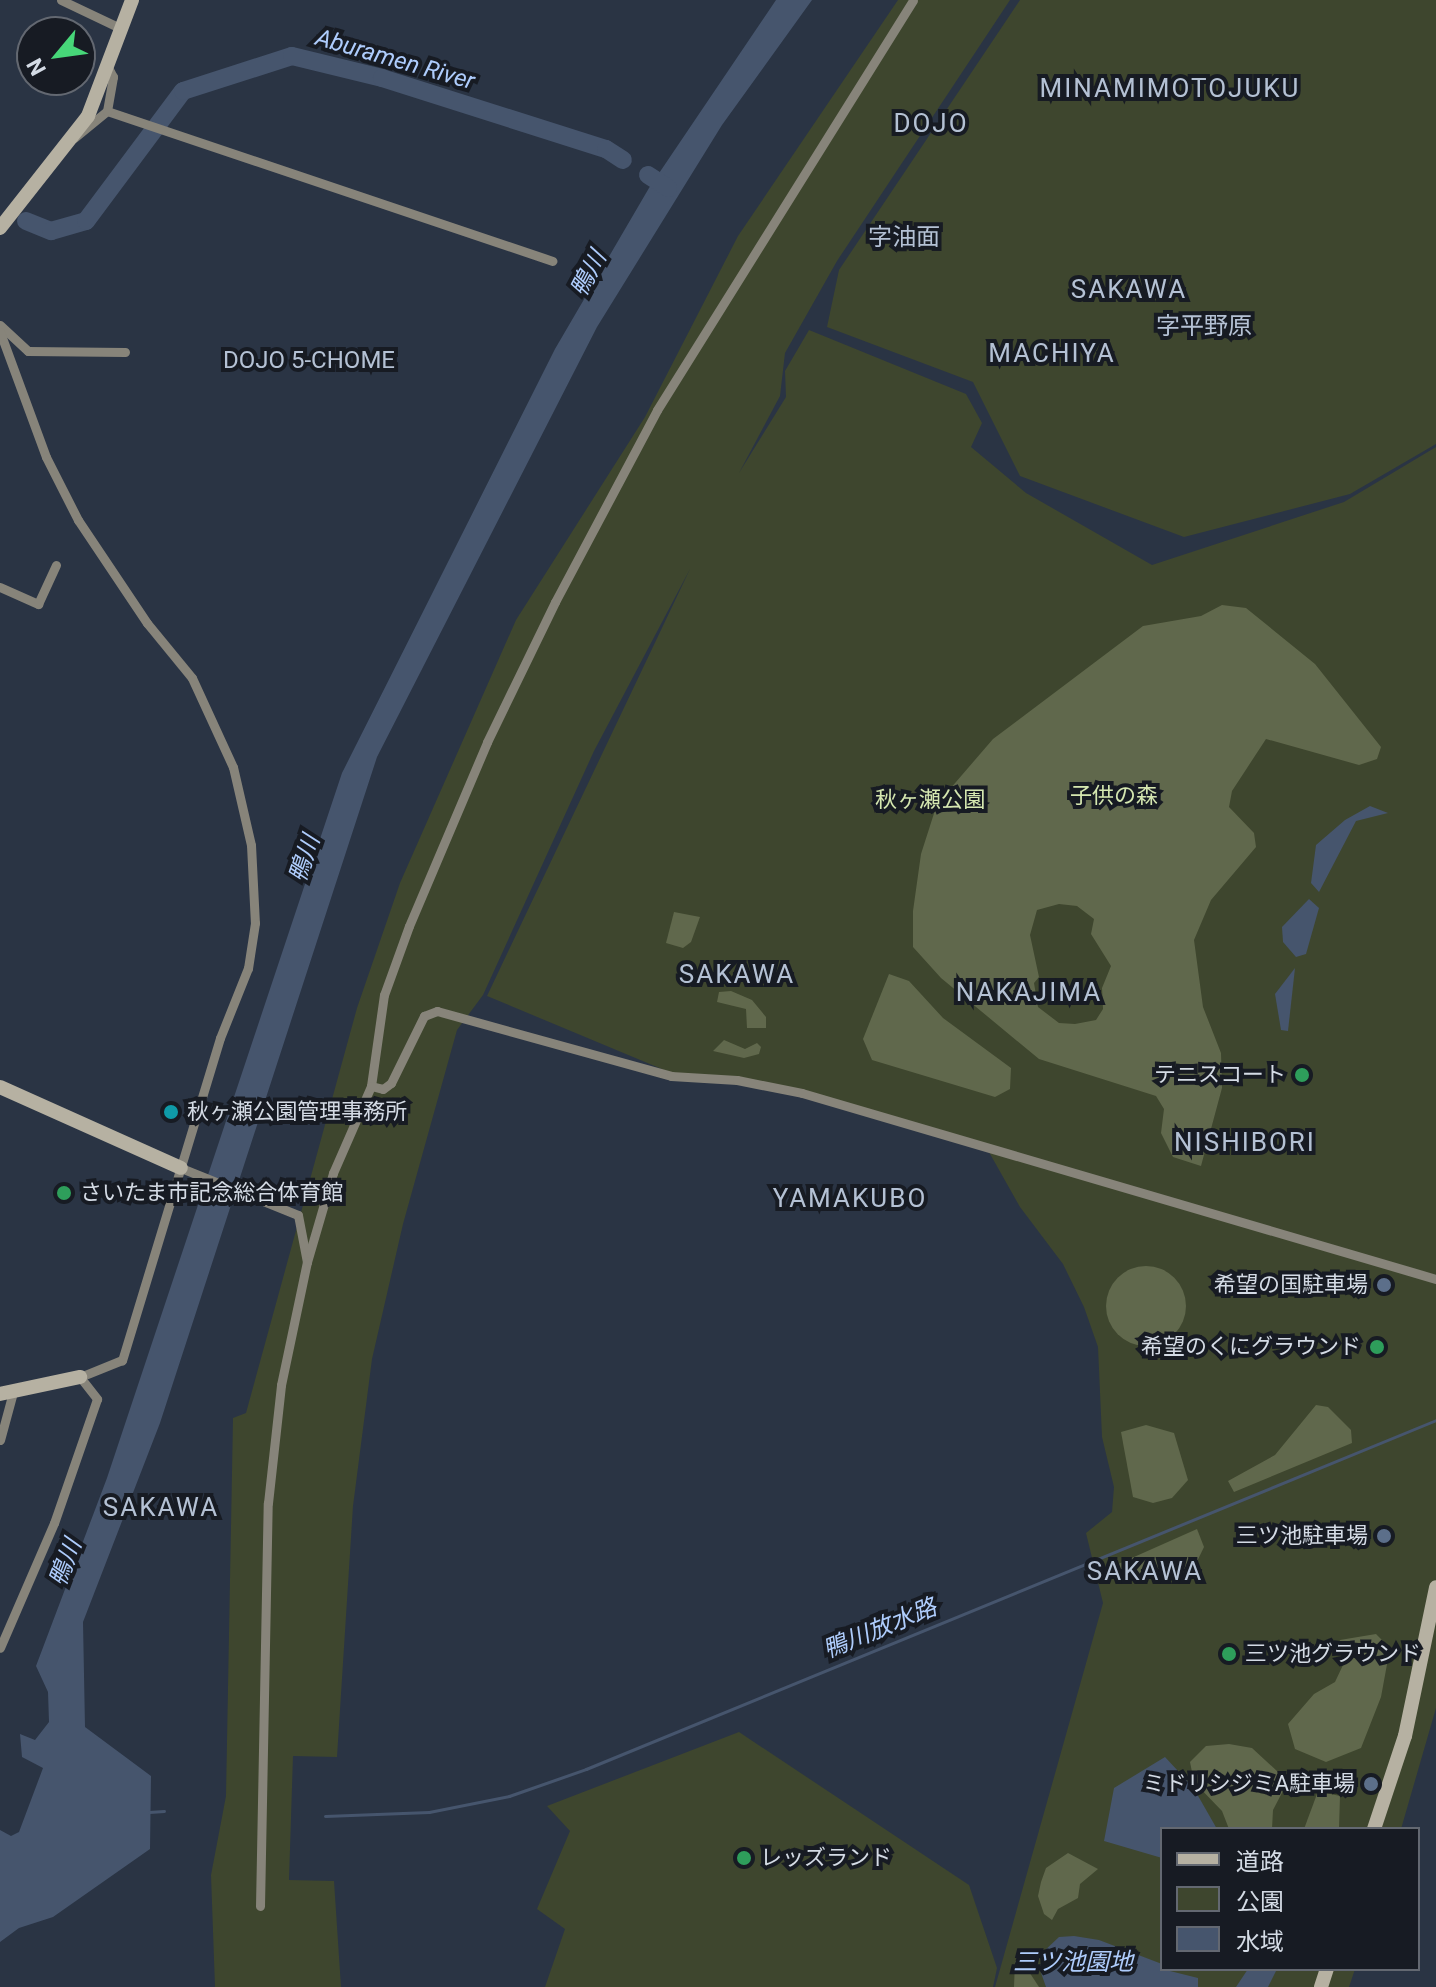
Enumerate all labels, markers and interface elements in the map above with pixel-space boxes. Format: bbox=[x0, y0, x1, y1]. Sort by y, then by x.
north arrow bbox=[16, 16, 96, 96]
water label: Aburamen River bbox=[312, 24, 478, 96]
text: N bbox=[22, 54, 51, 80]
district label: MINAMIMOTOJUKU bbox=[1040, 73, 1300, 105]
district label: DOJO bbox=[893, 108, 969, 140]
district label: 字油面 bbox=[868, 224, 940, 252]
water label: 鴨川 bbox=[565, 246, 613, 302]
district label: SAKAWA bbox=[1071, 274, 1187, 306]
district label: 字平野原 bbox=[1156, 313, 1252, 341]
district label: MACHIYA bbox=[988, 338, 1116, 370]
district label: DOJO 5-CHOME bbox=[211, 347, 407, 375]
park label: 子供の森 bbox=[1070, 783, 1158, 809]
park label: 秋ヶ瀬公園 bbox=[875, 787, 985, 813]
water label: 鴨川 bbox=[284, 832, 326, 886]
district label: SAKAWA bbox=[679, 959, 795, 991]
district label: NAKAJIMA bbox=[956, 977, 1102, 1009]
place label: テニスコート bbox=[1154, 1062, 1286, 1088]
marker: テニスコート bbox=[1293, 1066, 1311, 1084]
place label: 秋ヶ瀬公園管理事務所 bbox=[187, 1099, 407, 1125]
marker: 秋ヶ瀬公園管理事務所 bbox=[162, 1103, 180, 1121]
district label: NISHIBORI bbox=[1174, 1127, 1316, 1159]
place label: さいたま市記念総合体育館 bbox=[80, 1180, 344, 1206]
district label: YAMAKUBO bbox=[773, 1183, 927, 1215]
marker: さいたま市記念総合体育館 bbox=[55, 1184, 73, 1202]
place label: 希望の国駐車場 bbox=[1214, 1272, 1368, 1298]
marker: 希望の国駐車場 bbox=[1375, 1276, 1393, 1294]
place label: 希望のくにグラウンド bbox=[1141, 1334, 1361, 1360]
marker: 希望のくにグラウンド bbox=[1368, 1338, 1386, 1356]
district label: SAKAWA bbox=[103, 1492, 219, 1524]
place label: 三ツ池駐車場 bbox=[1236, 1523, 1368, 1549]
marker: 三ツ池駐車場 bbox=[1375, 1527, 1393, 1545]
water label: 鴨川 bbox=[44, 1535, 88, 1591]
district label: SAKAWA bbox=[1087, 1556, 1203, 1588]
water label: 鴨川放水路 bbox=[819, 1593, 941, 1665]
place label: 三ツ池グラウンド bbox=[1245, 1641, 1421, 1667]
marker: 三ツ池グラウンド bbox=[1220, 1645, 1238, 1663]
place label: ミドリシジミA駐車場 bbox=[1143, 1771, 1355, 1797]
marker: ミドリシジミA駐車場 bbox=[1362, 1775, 1380, 1793]
legend bbox=[1160, 1827, 1420, 1971]
place label: レッズランド bbox=[760, 1845, 892, 1871]
text: 道路 bbox=[1236, 1848, 1284, 1876]
marker: レッズランド bbox=[735, 1849, 753, 1867]
text: 公園 bbox=[1236, 1888, 1284, 1916]
text: 水域 bbox=[1236, 1928, 1284, 1956]
water label: 三ツ池園地 bbox=[1013, 1949, 1133, 1977]

